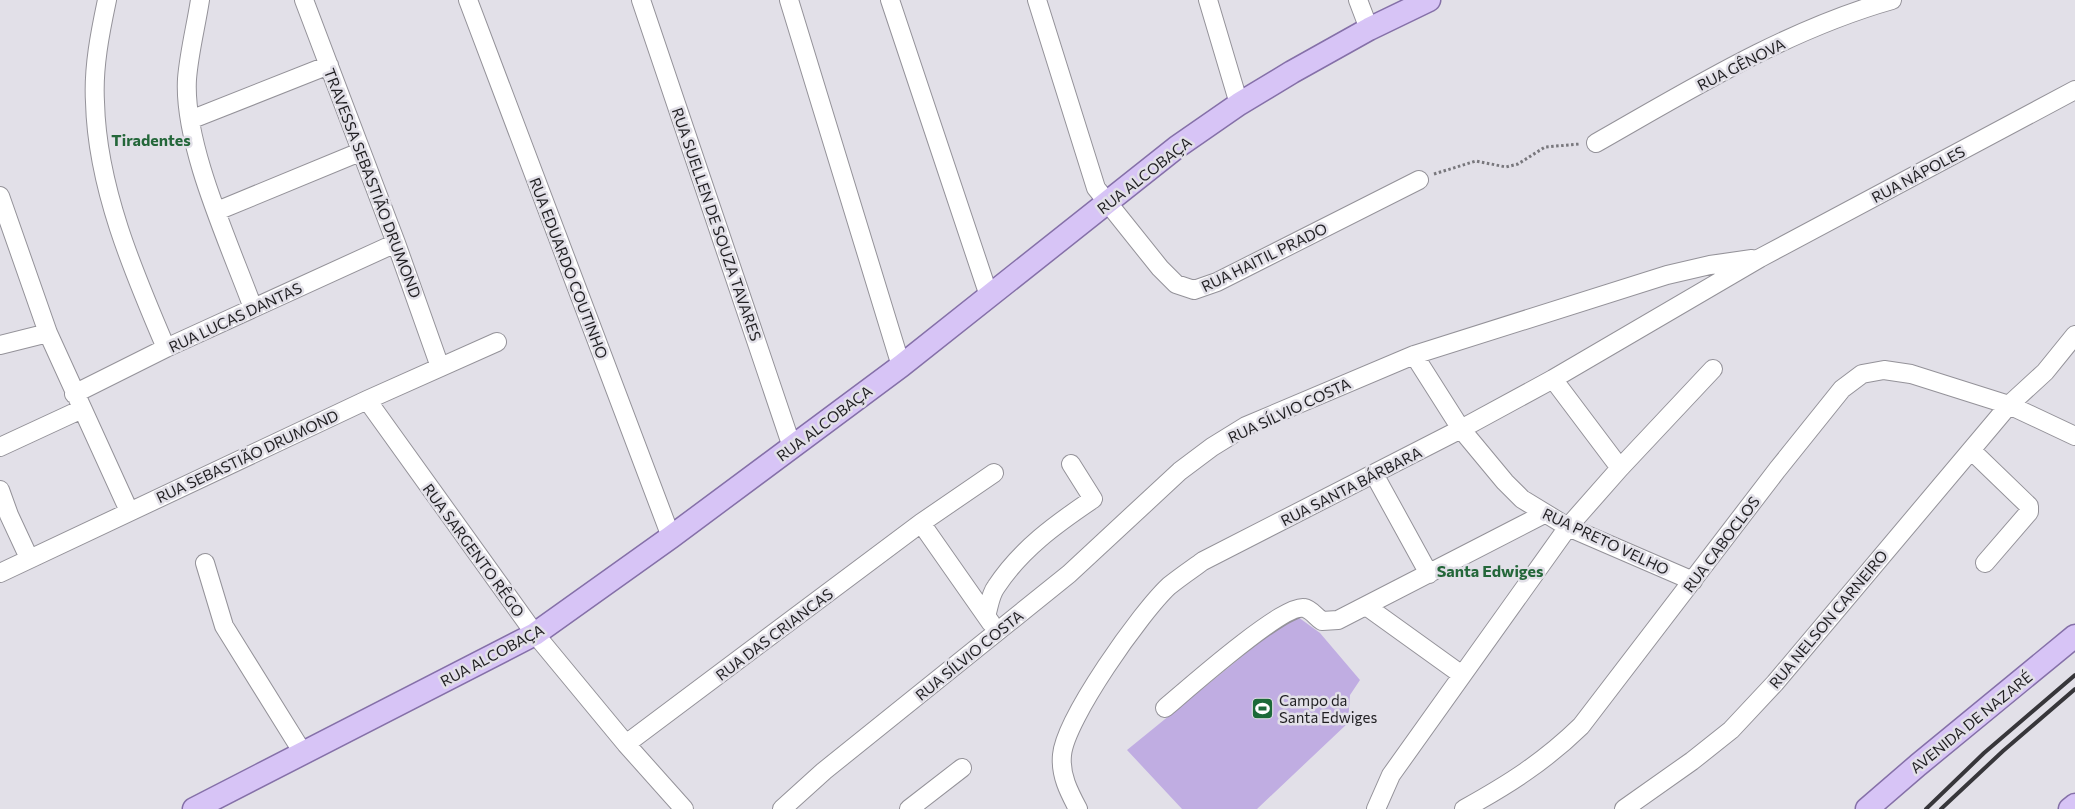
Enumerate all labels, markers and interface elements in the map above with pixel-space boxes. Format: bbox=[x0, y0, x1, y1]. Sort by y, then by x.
street label: RUA GÊNOVA bbox=[1694, 33, 1788, 94]
street label: TRAVESSA SEBASTIÃO DRUMOND bbox=[321, 66, 425, 300]
street label: RUA SUELLEN DE SOUZA TAVARES bbox=[669, 105, 766, 343]
district label: Tiradentes bbox=[111, 130, 191, 149]
street label: RUA ALCOBAÇA bbox=[1093, 133, 1195, 217]
street label: RUA NÁPOLES bbox=[1868, 141, 1968, 206]
street label: RUA EDUARDO COUTINHO bbox=[526, 175, 612, 361]
street label: RUA HAITIL PRADO bbox=[1198, 219, 1330, 295]
street label: RUA LUCAS DANTAS bbox=[166, 278, 305, 356]
street label: RUA SÍLVIO COSTA bbox=[1224, 373, 1353, 446]
street label: RUA ALCOBAÇA bbox=[773, 381, 875, 465]
street label: RUA SEBASTIÃO DRUMOND bbox=[153, 406, 341, 506]
street label: RUA SANTA BÁRBARA bbox=[1277, 442, 1425, 529]
street label: RUA SARGENTO RÊGO bbox=[420, 479, 529, 620]
street label: RUA CABOCLOS bbox=[1679, 492, 1763, 596]
street label: RUA PRETO VELHO bbox=[1540, 504, 1672, 578]
street label: RUA NELSON CARNEIRO bbox=[1765, 546, 1891, 692]
district label: Santa Edwiges bbox=[1437, 561, 1543, 580]
street label: RUA DAS CRIANCAS bbox=[712, 584, 836, 684]
street label: RUA SÍLVIO COSTA bbox=[911, 605, 1026, 704]
street label: RUA ALCOBAÇA bbox=[437, 620, 547, 690]
street label: AVENIDA DE NAZARÉ bbox=[1906, 666, 2036, 777]
place label: Campo da Santa Edwiges bbox=[1279, 691, 1377, 726]
sports icon: Campo da Santa Edwiges bbox=[1251, 697, 1275, 721]

